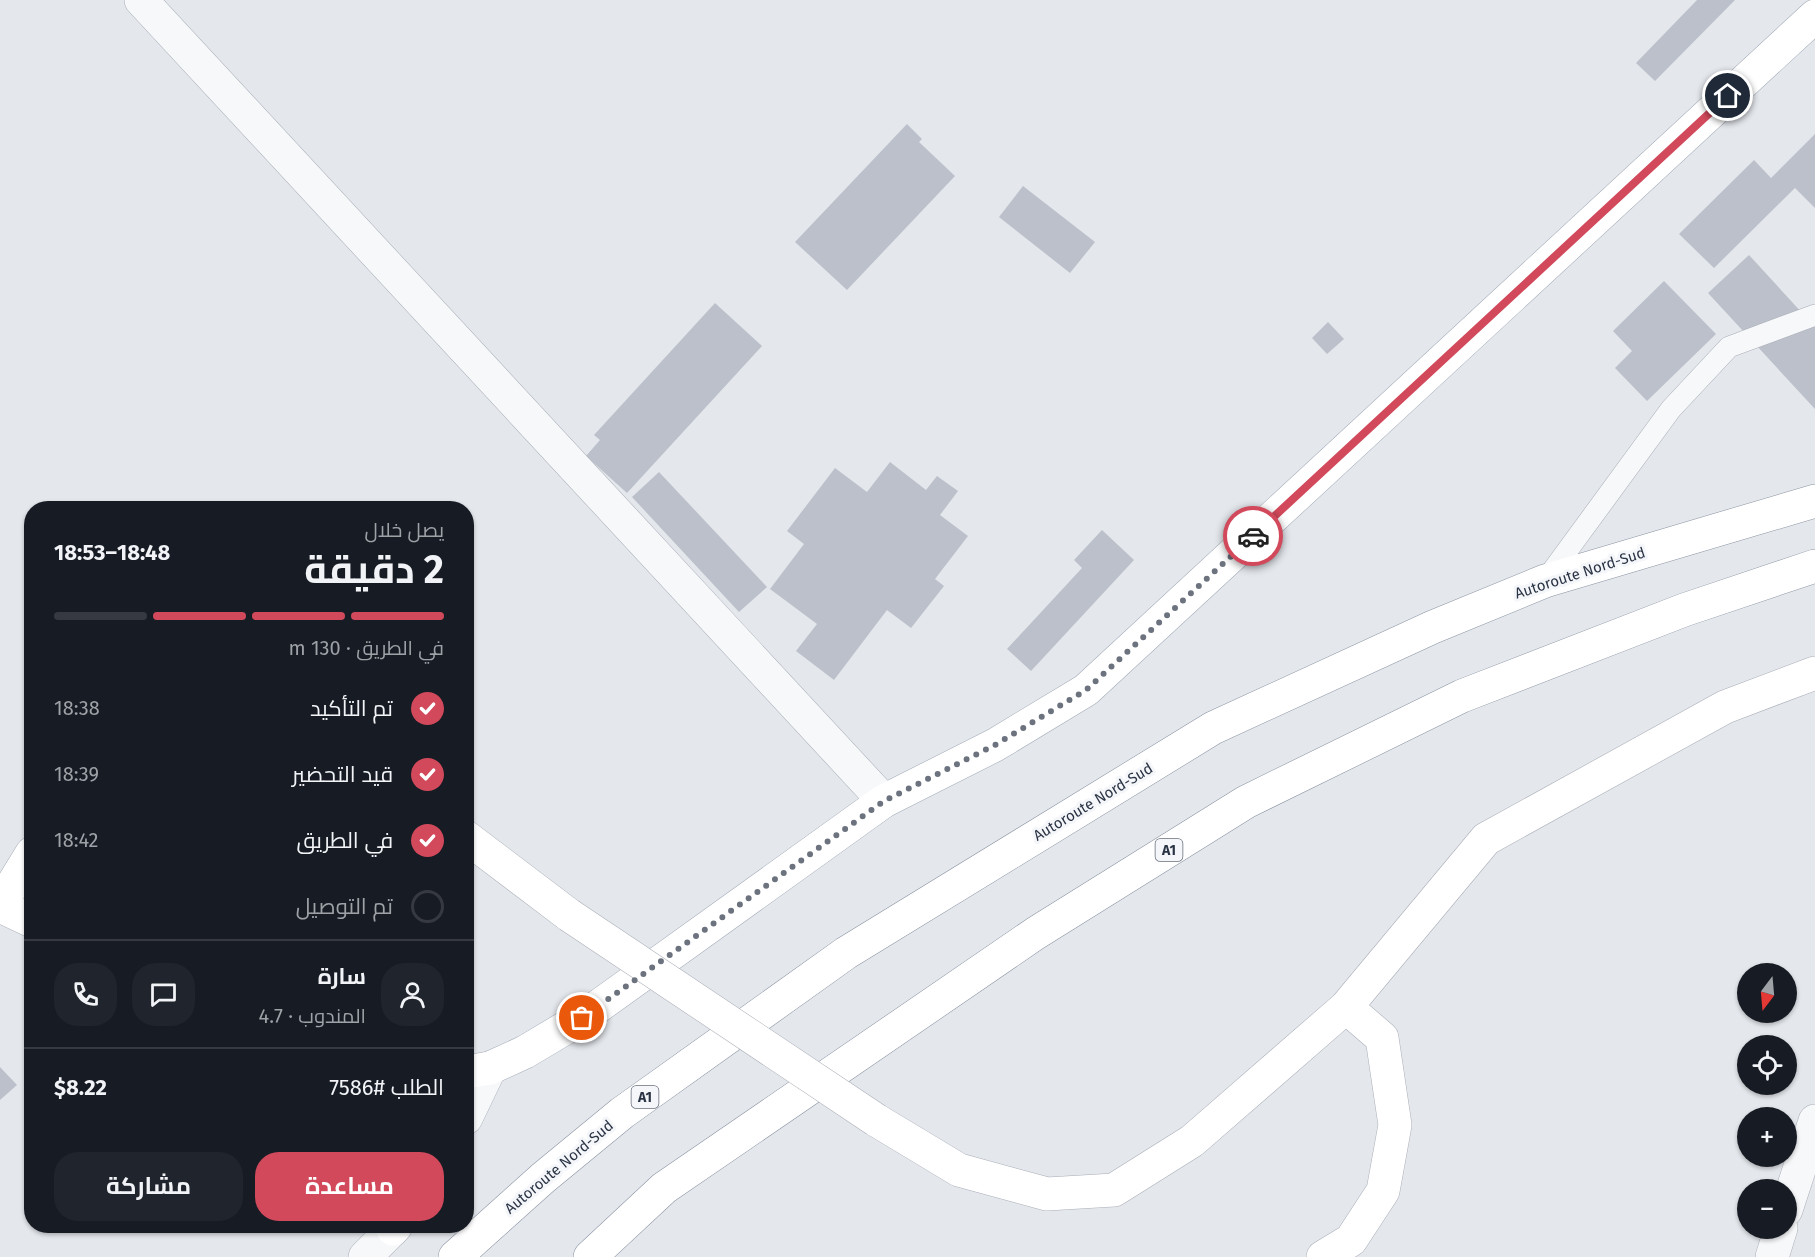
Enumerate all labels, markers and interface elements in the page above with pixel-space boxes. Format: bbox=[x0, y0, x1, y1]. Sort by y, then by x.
pin bbox=[1702, 70, 1753, 121]
icon: home bbox=[1711, 79, 1744, 112]
courier bbox=[1223, 506, 1283, 566]
text: يصل خلال bbox=[364, 518, 444, 542]
icon: car bbox=[1237, 520, 1270, 553]
text: 18:48–18:53 bbox=[54, 539, 170, 566]
street label: Autoroute Nord-Sud bbox=[1513, 543, 1647, 603]
text: 2 دقيقة bbox=[304, 547, 444, 593]
text: في الطريق · 130 m bbox=[288, 636, 444, 660]
icon: check bbox=[411, 692, 444, 725]
text: تم التأكيد bbox=[310, 695, 393, 722]
text: 18:38 bbox=[54, 696, 100, 720]
icon: check bbox=[411, 758, 444, 791]
street label: Autoroute Nord-Sud bbox=[1030, 759, 1156, 845]
text: قيد التحضير bbox=[292, 761, 393, 788]
text: 18:39 bbox=[54, 762, 99, 786]
icon: check bbox=[411, 824, 444, 857]
text: في الطريق bbox=[296, 827, 393, 854]
text: 18:42 bbox=[54, 828, 99, 852]
road number: A1 bbox=[1156, 839, 1182, 861]
text: تم التوصيل bbox=[296, 893, 393, 920]
button: phone bbox=[54, 963, 117, 1026]
button: chat bbox=[132, 963, 195, 1026]
text: سارة bbox=[318, 963, 366, 990]
button: person bbox=[381, 963, 444, 1026]
north arrow bbox=[1737, 963, 1797, 1023]
map controls bbox=[1737, 963, 1797, 1239]
pin bbox=[556, 992, 607, 1043]
icon: bag bbox=[565, 1001, 598, 1034]
text: المندوب · 4.7 bbox=[259, 1004, 366, 1028]
button: locate bbox=[1737, 1035, 1797, 1095]
text: $8.22 bbox=[54, 1074, 107, 1101]
text: الطلب #7586 bbox=[329, 1074, 444, 1101]
road number: A1 bbox=[632, 1086, 658, 1108]
button: + bbox=[1737, 1107, 1797, 1167]
street label: Autoroute Nord-Sud bbox=[501, 1116, 617, 1218]
button: مشاركة bbox=[54, 1152, 243, 1221]
button: مساعدة bbox=[255, 1152, 444, 1221]
button: − bbox=[1737, 1179, 1797, 1239]

